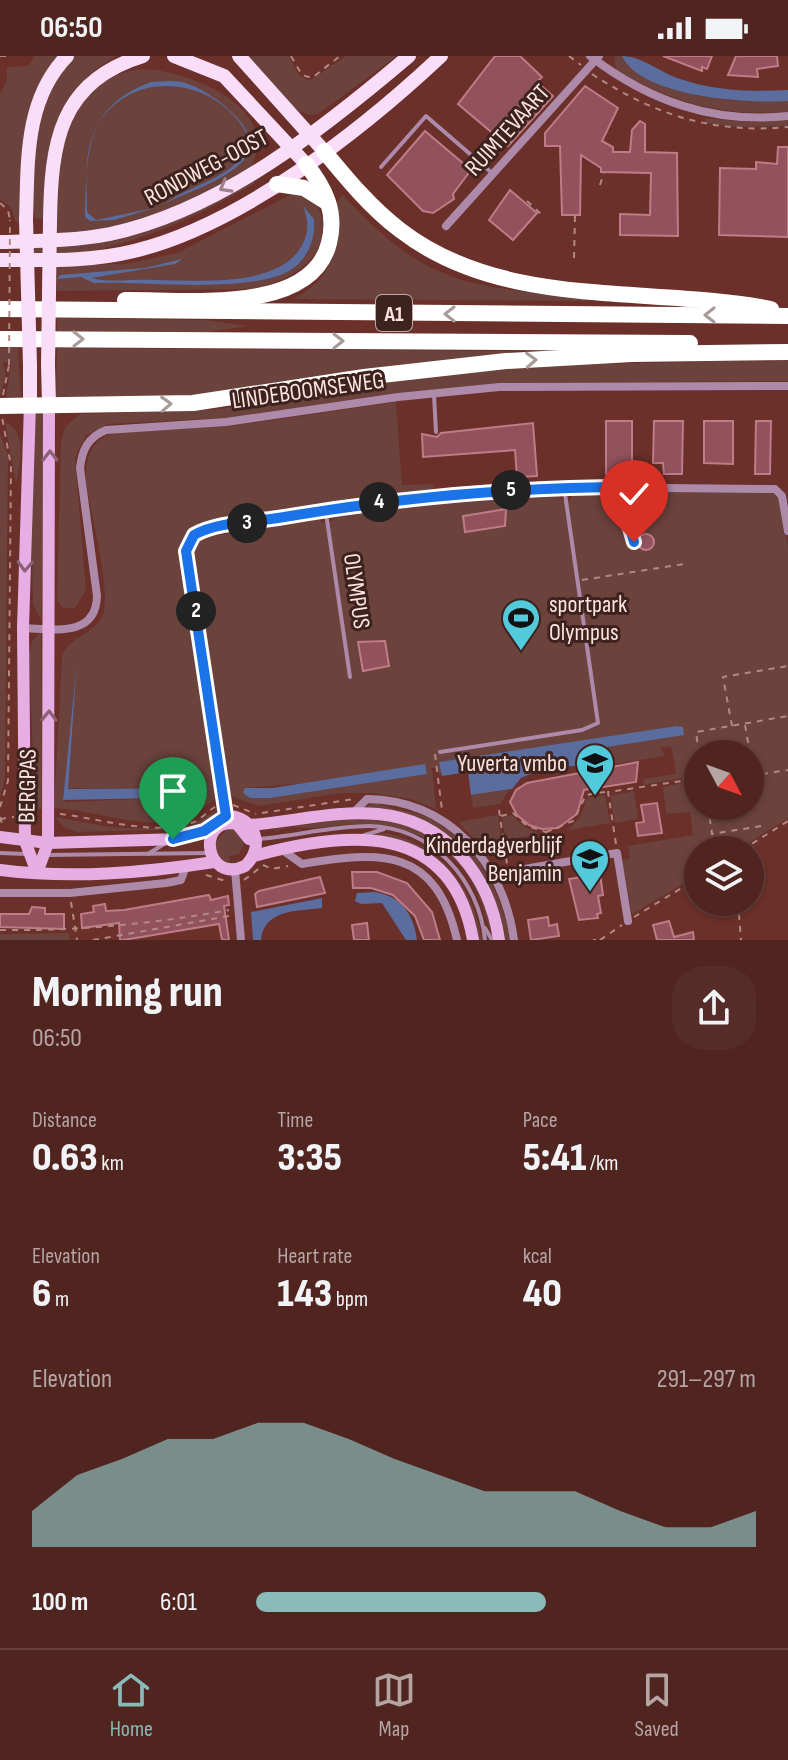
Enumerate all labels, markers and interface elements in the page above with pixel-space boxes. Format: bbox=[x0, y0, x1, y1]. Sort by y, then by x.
text: 06:50 bbox=[40, 10, 103, 46]
street label: RUIMTEVAART bbox=[459, 78, 556, 182]
street label: RONDWEG-OOST bbox=[139, 123, 273, 212]
one-way arrow bbox=[218, 178, 233, 193]
road number: A1 bbox=[376, 295, 412, 331]
one-way arrow bbox=[443, 305, 456, 323]
one-way arrow bbox=[703, 306, 716, 324]
one-way arrow bbox=[72, 330, 85, 348]
one-way arrow bbox=[332, 332, 345, 350]
one-way arrow bbox=[525, 352, 538, 369]
street label: LINDEBOOMSEWEG bbox=[230, 365, 386, 416]
one-way arrow bbox=[160, 395, 172, 412]
one-way arrow bbox=[41, 449, 59, 462]
pin bbox=[600, 460, 668, 542]
pin: 5 bbox=[491, 470, 531, 510]
icon: check bbox=[612, 472, 656, 516]
text: 5 bbox=[506, 476, 516, 503]
pin: 4 bbox=[359, 482, 399, 522]
text: 4 bbox=[374, 488, 384, 515]
pin: 3 bbox=[227, 503, 267, 543]
text: 3 bbox=[242, 509, 252, 536]
street label: OLYMPUS bbox=[337, 552, 376, 631]
one-way arrow bbox=[17, 560, 34, 573]
place label: sportpark Olympus bbox=[549, 590, 627, 647]
pin: 2 bbox=[176, 591, 216, 631]
text: 2 bbox=[191, 597, 201, 624]
sports icon: sportpark Olympus bbox=[500, 597, 542, 652]
one-way arrow bbox=[41, 709, 58, 722]
north arrow bbox=[684, 740, 764, 820]
map controls bbox=[684, 740, 764, 916]
school or university icon: Yuverta vmbo bbox=[574, 742, 616, 797]
street label: BERGPAS bbox=[12, 749, 43, 823]
place label: Yuverta vmbo bbox=[457, 749, 567, 778]
pin bbox=[139, 757, 207, 839]
icon: arrive bbox=[151, 769, 195, 813]
place label: Kinderdagverblijf Benjamin bbox=[425, 831, 563, 888]
button: layers bbox=[684, 836, 764, 916]
school or university icon: Kinderdagverblijf Benjamin bbox=[569, 838, 611, 893]
text: Morning run bbox=[32, 966, 223, 1019]
button: share bbox=[672, 966, 756, 1050]
text: 06:50 bbox=[32, 1023, 82, 1054]
text: Distance bbox=[32, 1107, 97, 1134]
text: Time bbox=[277, 1107, 313, 1134]
text: Pace bbox=[523, 1107, 558, 1134]
text: 0.63 bbox=[32, 1134, 98, 1182]
text: 3:35 bbox=[277, 1134, 342, 1182]
text: 5:41 bbox=[523, 1134, 586, 1182]
text: km bbox=[98, 1150, 124, 1177]
text: /km bbox=[586, 1150, 618, 1177]
text: Elevation bbox=[32, 1243, 100, 1270]
text: Heart rate bbox=[277, 1243, 352, 1270]
text: kcal bbox=[523, 1243, 552, 1270]
text: 6 bbox=[32, 1270, 51, 1318]
text: 143 bbox=[277, 1270, 332, 1318]
text: 40 bbox=[523, 1270, 562, 1318]
text: m bbox=[51, 1286, 69, 1313]
text: bpm bbox=[332, 1286, 368, 1313]
text: Elevation bbox=[32, 1364, 112, 1395]
text: 291–297 m bbox=[657, 1364, 756, 1395]
text: 100 m bbox=[32, 1587, 88, 1618]
text: 6:01 bbox=[160, 1587, 197, 1618]
tab: Home bbox=[109, 1668, 153, 1743]
tab: Map bbox=[372, 1668, 416, 1743]
tab: Saved bbox=[635, 1668, 679, 1743]

